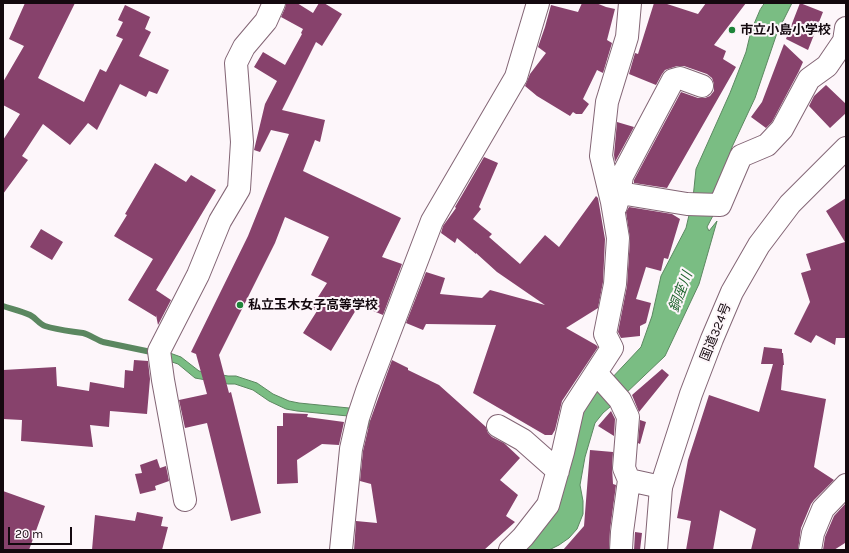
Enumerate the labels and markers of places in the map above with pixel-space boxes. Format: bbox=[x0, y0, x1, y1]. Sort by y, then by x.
place label: 市立小島小学校 bbox=[740, 22, 831, 38]
marker: 市立小島小学校 bbox=[727, 25, 737, 35]
place label: 私立玉木女子高等学校 bbox=[248, 297, 378, 313]
marker: 私立玉木女子高等学校 bbox=[235, 300, 245, 310]

